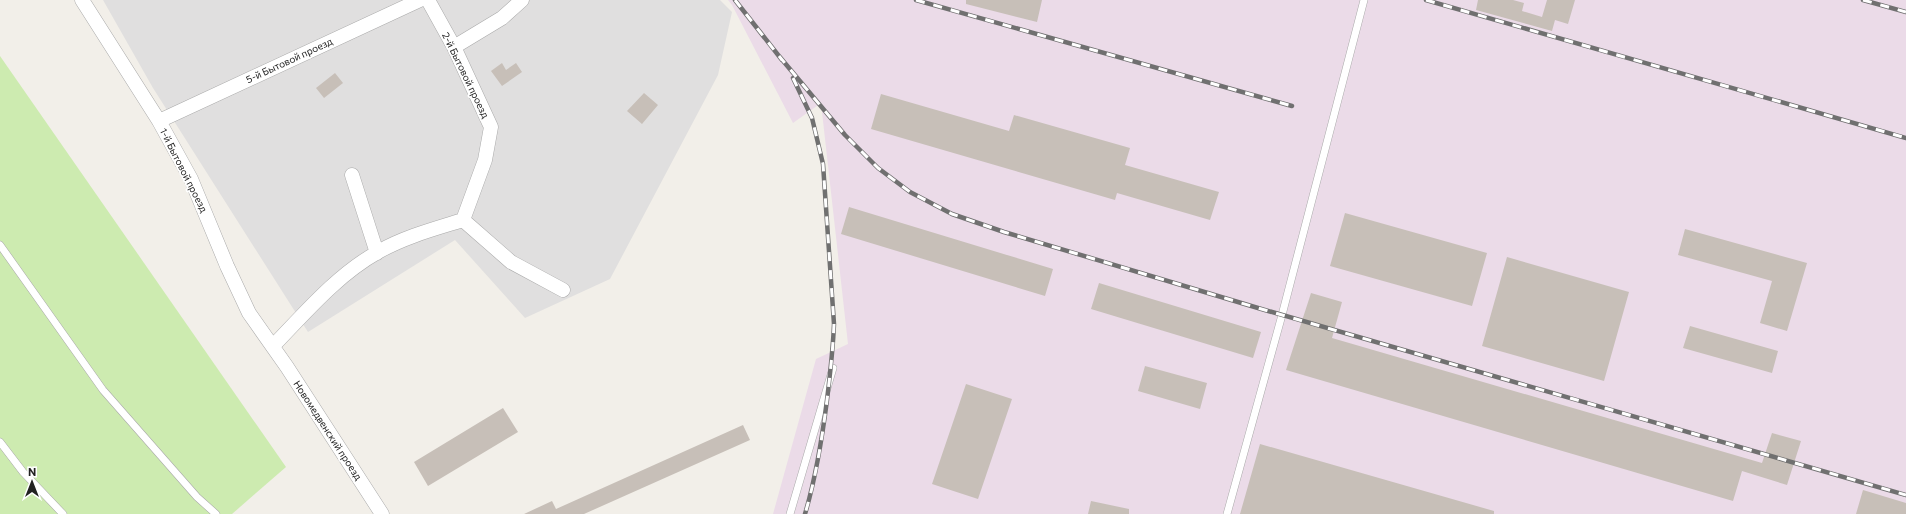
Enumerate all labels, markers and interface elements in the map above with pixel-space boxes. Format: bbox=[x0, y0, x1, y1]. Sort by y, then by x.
street label: 2-й Бытовой проезд bbox=[440, 30, 492, 120]
street label: 5-й Бытовой проезд bbox=[244, 35, 334, 85]
street label: 1-й Бытовой проезд bbox=[158, 126, 210, 214]
street label: Новомедвенский проезд bbox=[291, 378, 365, 482]
north arrow bbox=[12, 462, 52, 502]
text: N bbox=[28, 465, 36, 478]

